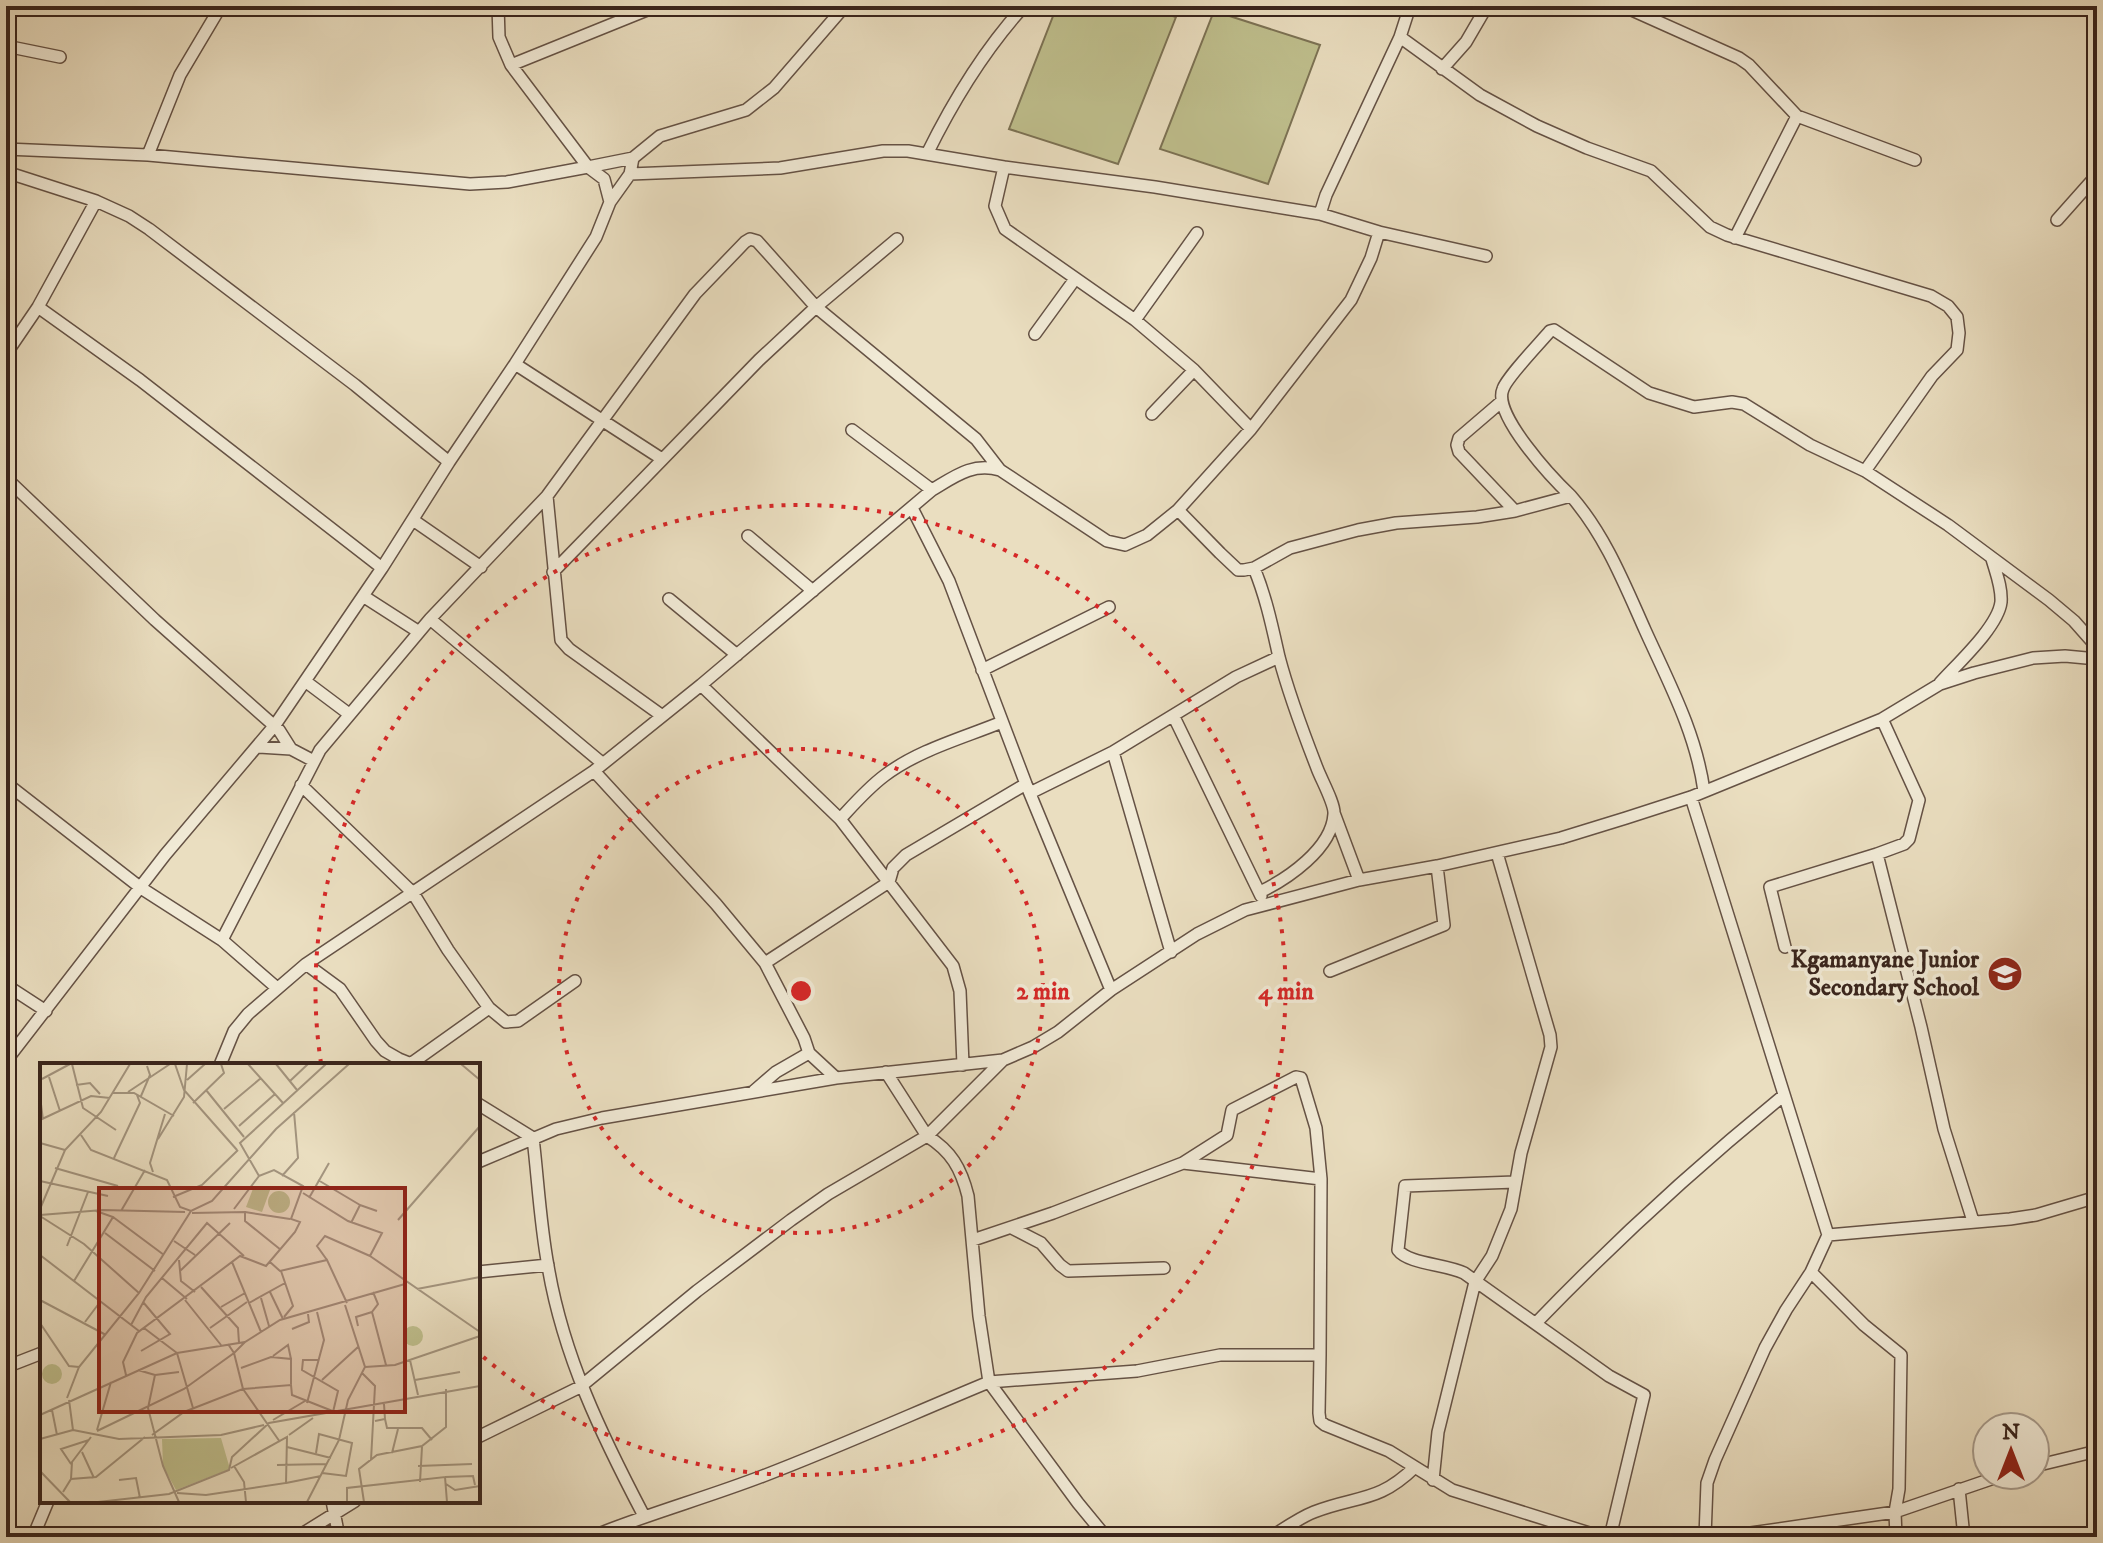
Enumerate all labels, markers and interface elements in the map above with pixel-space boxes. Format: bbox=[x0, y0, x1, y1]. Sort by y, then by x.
place label: Kgamanyane Junior Secondary School bbox=[1791, 945, 1980, 1003]
school or university icon: Kgamanyane Junior Secondary School bbox=[1986, 955, 2024, 993]
centre of rings bbox=[787, 977, 815, 1005]
text: 2 min bbox=[1016, 977, 1070, 1007]
text: 4 min bbox=[1258, 977, 1314, 1007]
inset map bbox=[40, 1063, 480, 1503]
north arrow bbox=[1971, 1411, 2051, 1491]
text: N bbox=[2002, 1419, 2020, 1446]

